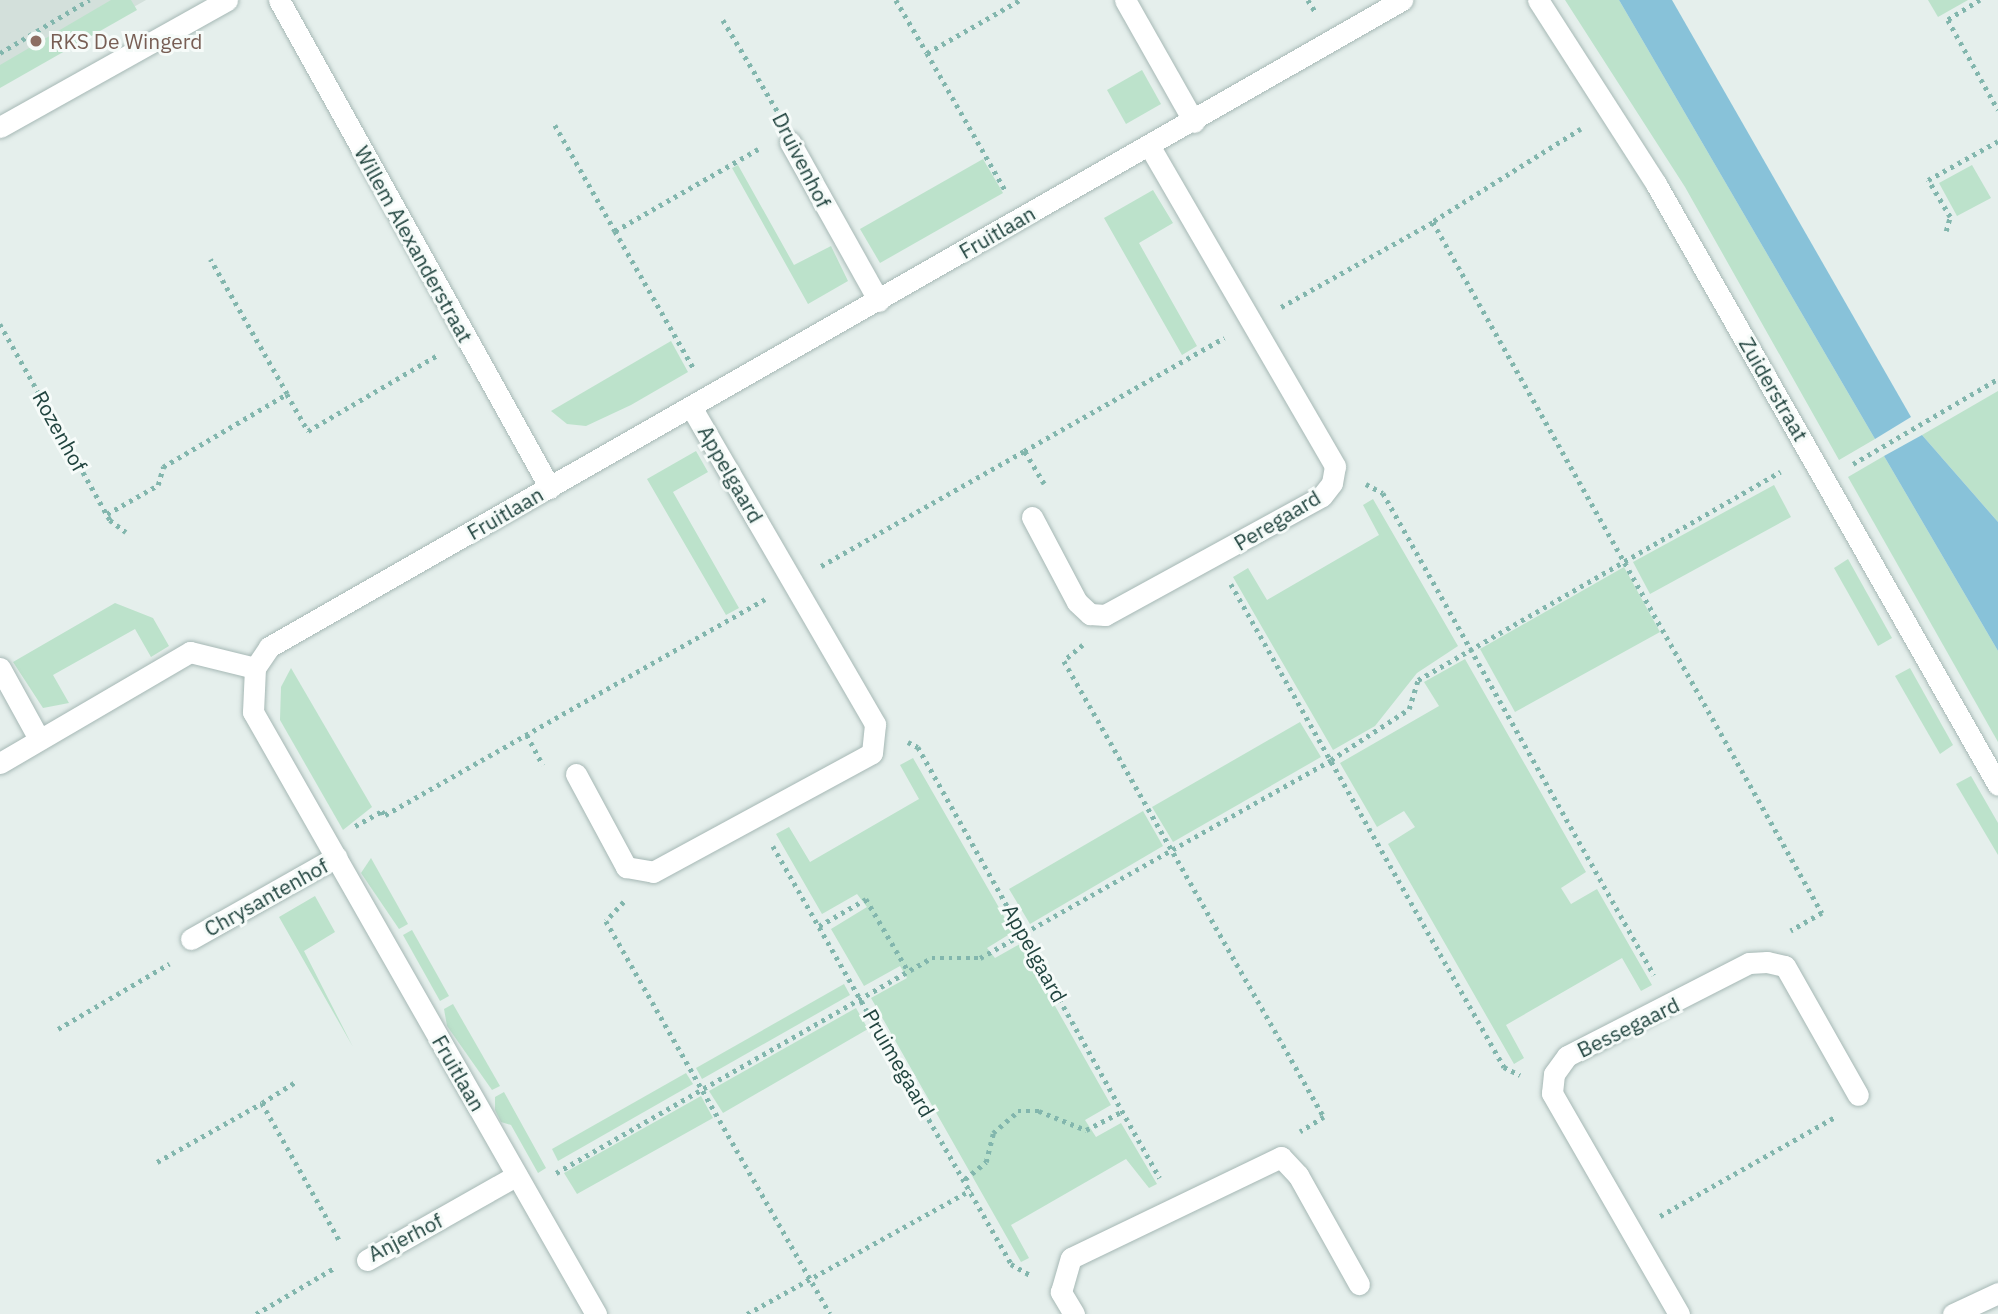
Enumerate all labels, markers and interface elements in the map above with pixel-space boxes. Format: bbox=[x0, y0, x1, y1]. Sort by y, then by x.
place label: RKS De Wingerd bbox=[50, 28, 203, 54]
marker: RKS De Wingerd bbox=[28, 33, 44, 49]
street label: Druivenhof bbox=[767, 108, 837, 212]
street label: Willem Alexanderstraat bbox=[349, 141, 479, 347]
street label: Fruitlaan bbox=[954, 200, 1040, 264]
street label: Zuiderstraat bbox=[1734, 333, 1814, 445]
street label: Rozenhof bbox=[28, 386, 92, 476]
street label: Appelgaard bbox=[693, 421, 769, 527]
street label: Fruitlaan bbox=[462, 481, 548, 545]
street label: Peregaard bbox=[1229, 484, 1325, 556]
street label: Chrysantenhof bbox=[200, 853, 332, 941]
street label: Appelgaard bbox=[998, 900, 1072, 1006]
street label: Bessegaard bbox=[1573, 991, 1683, 1063]
street label: Pruimegaard bbox=[858, 1005, 940, 1121]
street label: Fruitlaan bbox=[427, 1030, 491, 1116]
street label: Anjerhof bbox=[364, 1208, 446, 1266]

